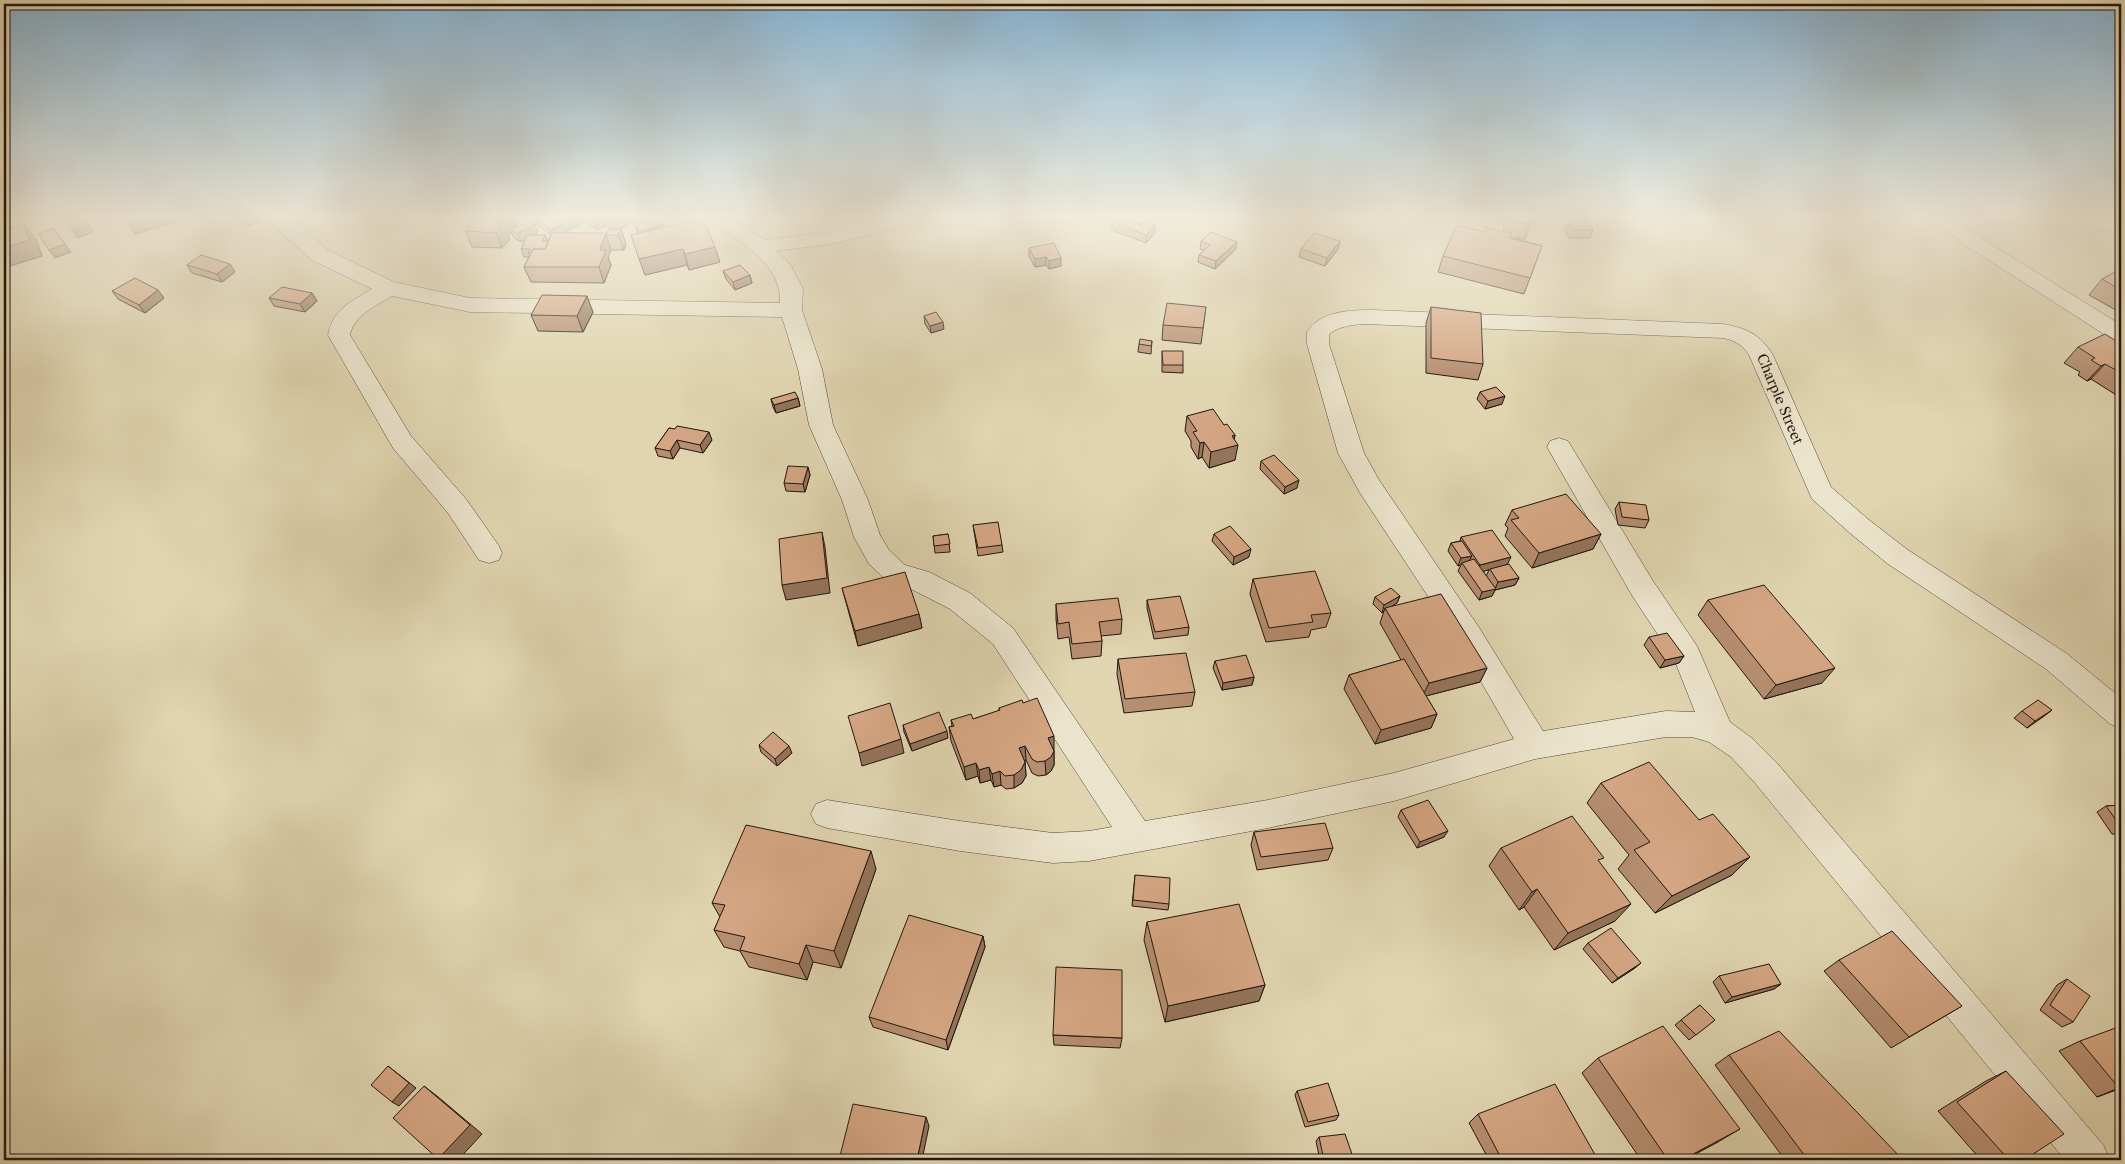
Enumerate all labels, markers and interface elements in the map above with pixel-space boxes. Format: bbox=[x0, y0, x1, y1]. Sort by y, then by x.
street label: Charple Street bbox=[1753, 351, 1807, 447]

